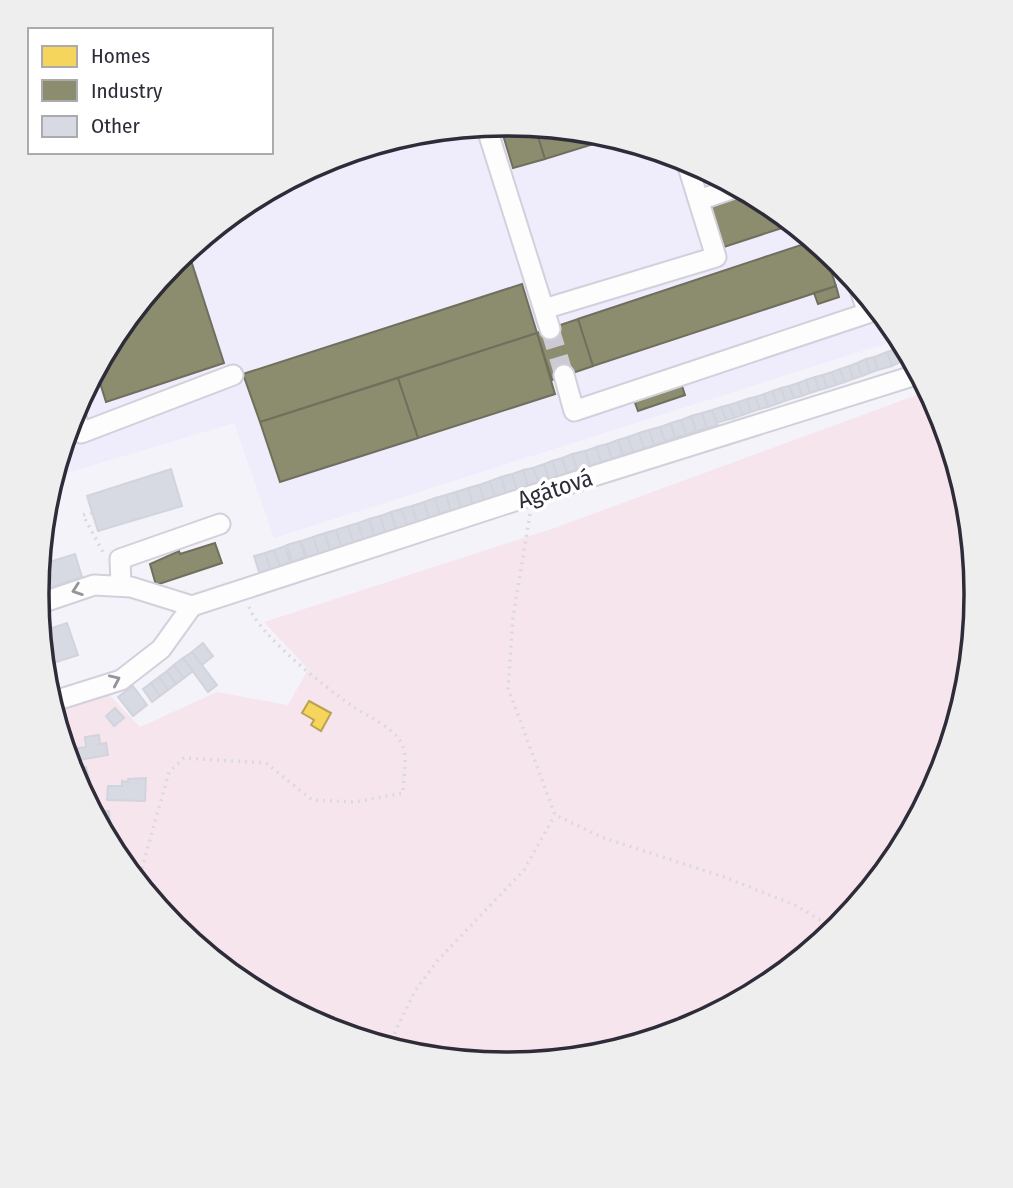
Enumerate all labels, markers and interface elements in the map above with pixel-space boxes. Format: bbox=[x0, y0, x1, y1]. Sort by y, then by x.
legend bbox=[28, 28, 273, 154]
text: Homes bbox=[91, 43, 150, 69]
text: Industry bbox=[91, 78, 163, 104]
text: Other bbox=[91, 113, 140, 139]
street label: Agátová bbox=[514, 464, 596, 514]
one-way arrow bbox=[71, 582, 84, 596]
one-way arrow bbox=[108, 675, 120, 689]

